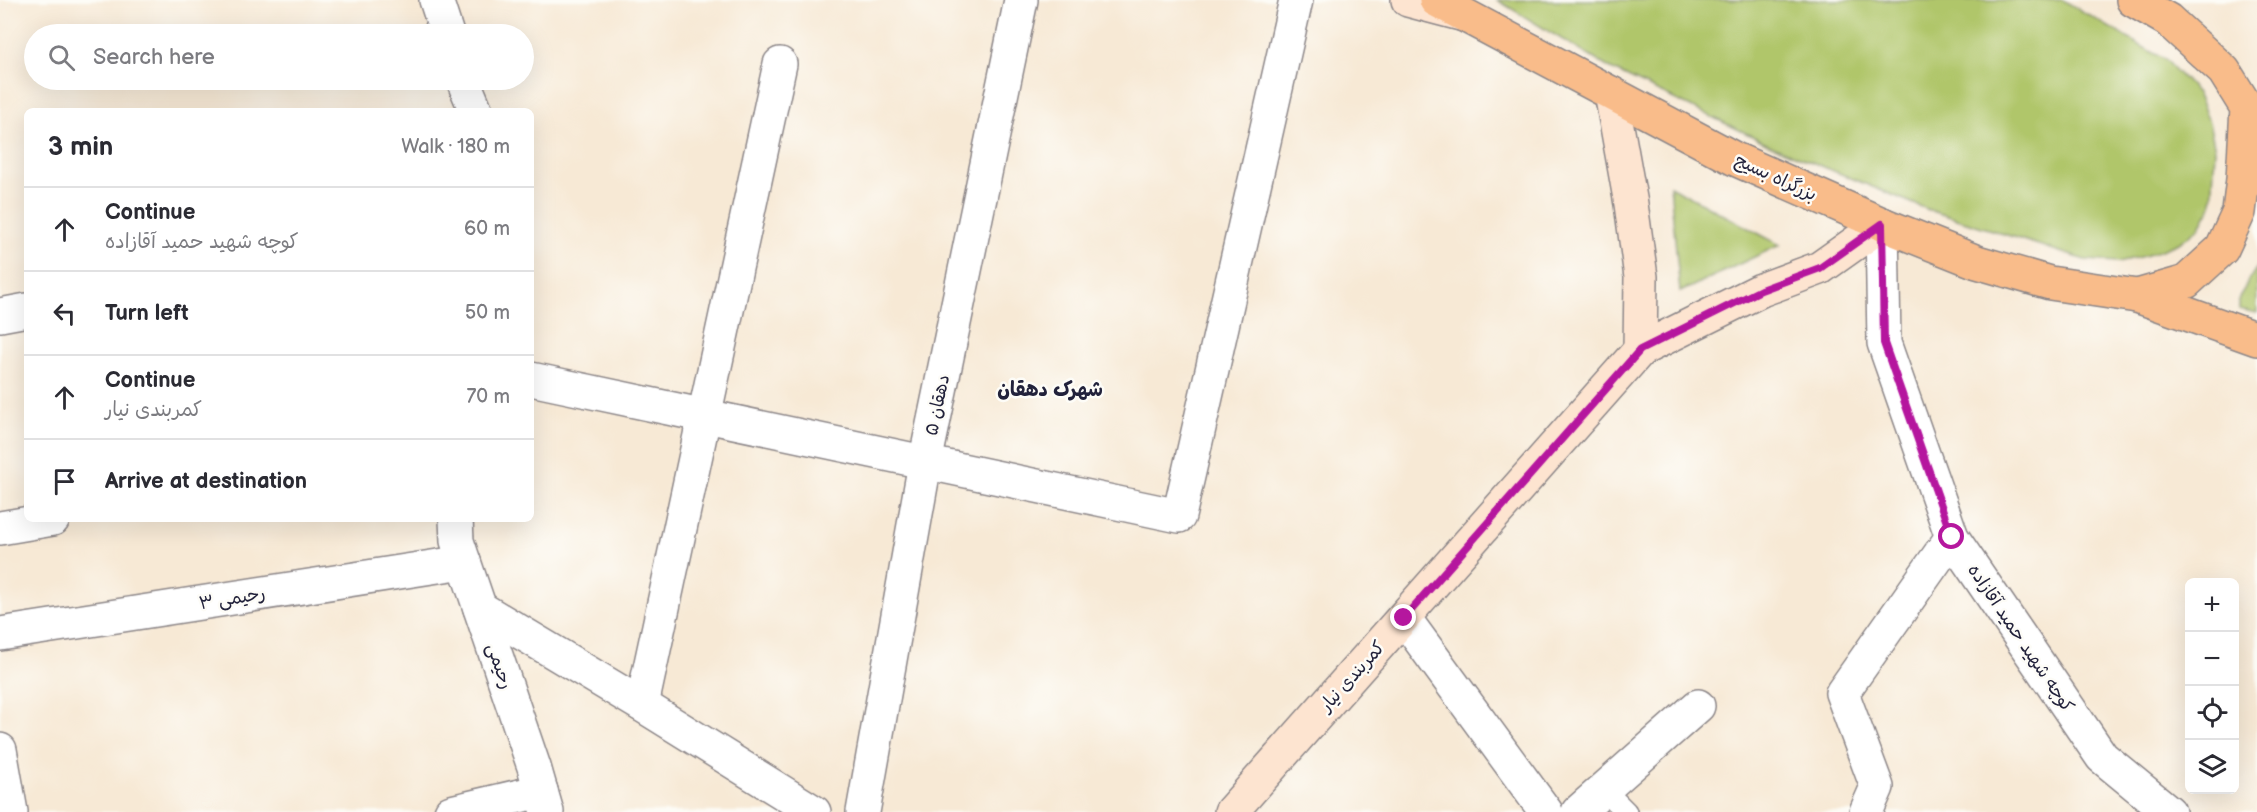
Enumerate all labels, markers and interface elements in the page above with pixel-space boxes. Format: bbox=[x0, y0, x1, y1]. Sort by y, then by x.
search box bbox=[24, 24, 534, 90]
icon: search bbox=[45, 41, 78, 74]
text: Search here bbox=[93, 44, 215, 71]
text: 3 min bbox=[48, 132, 113, 163]
text: Walk · 180 m bbox=[401, 135, 510, 159]
street label: بزرگراه بسیج bbox=[1731, 149, 1820, 206]
text: Continue bbox=[105, 199, 195, 226]
icon: ahead bbox=[48, 213, 81, 246]
text: 60 m bbox=[464, 217, 510, 241]
text: کوچه شهید حمید آقازاده bbox=[105, 230, 298, 254]
icon: left bbox=[48, 297, 81, 330]
text: Turn left bbox=[105, 300, 189, 327]
text: 50 m bbox=[465, 301, 510, 325]
text: Continue bbox=[105, 367, 195, 394]
street label: دهقان ۵ bbox=[921, 373, 954, 438]
district label: شهرک دهقان bbox=[997, 378, 1103, 402]
icon: ahead bbox=[48, 381, 81, 414]
text: 70 m bbox=[466, 385, 510, 409]
text: کمربندی نیار bbox=[105, 398, 202, 422]
icon: arrive bbox=[48, 465, 81, 498]
text: Arrive at destination bbox=[105, 468, 307, 495]
route start bbox=[1938, 523, 1964, 549]
street label: کوچه شهید حمید آقازاده bbox=[1962, 560, 2078, 717]
map controls bbox=[2185, 578, 2239, 794]
button: + bbox=[2185, 578, 2239, 632]
street label: رحیمی ۳ bbox=[197, 583, 267, 614]
route end bbox=[1390, 604, 1416, 630]
button: − bbox=[2185, 632, 2239, 686]
street label: کمربندی نیار bbox=[1314, 637, 1390, 717]
street label: رحیمی bbox=[482, 640, 517, 692]
button: locate bbox=[2185, 686, 2239, 740]
button: layers bbox=[2185, 740, 2239, 794]

